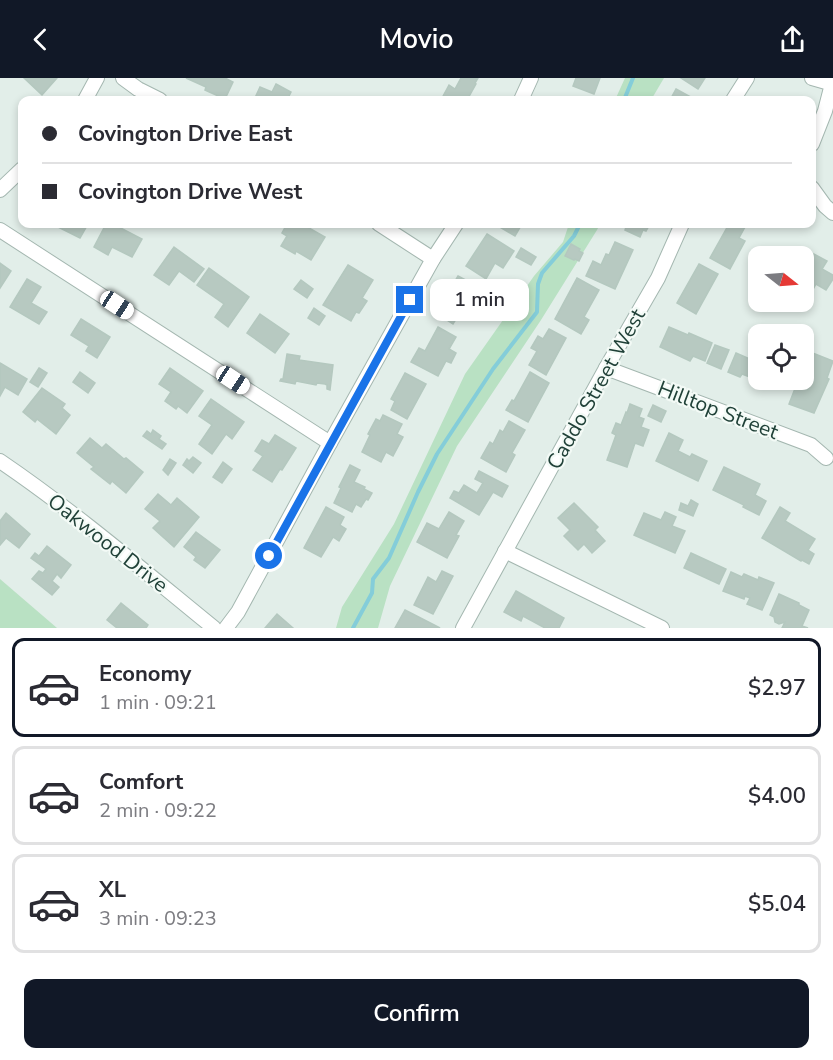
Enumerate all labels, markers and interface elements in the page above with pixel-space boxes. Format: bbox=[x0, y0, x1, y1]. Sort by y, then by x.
text: Movio bbox=[379, 21, 454, 58]
icon: back bbox=[24, 23, 57, 56]
icon: share bbox=[776, 23, 809, 56]
text: Covington Drive East bbox=[78, 119, 292, 149]
text: Covington Drive West bbox=[78, 177, 302, 207]
north arrow bbox=[748, 246, 814, 312]
map controls bbox=[748, 246, 814, 390]
callout: 1 min bbox=[431, 279, 530, 321]
route end bbox=[396, 286, 423, 313]
text: 1 min bbox=[454, 286, 505, 313]
car bbox=[97, 288, 137, 322]
street label: Caddo Street West bbox=[540, 303, 652, 474]
button: locate bbox=[748, 324, 814, 390]
car bbox=[213, 363, 253, 397]
street label: Hilltop Street bbox=[654, 374, 783, 446]
street label: Oakwood Drive bbox=[42, 487, 174, 599]
route start bbox=[255, 542, 282, 569]
text: Economy bbox=[99, 659, 191, 689]
icon: car bbox=[27, 661, 81, 715]
text: $2.97 bbox=[748, 673, 806, 703]
text: 1 min · 09:21 bbox=[99, 689, 217, 716]
text: Comfort bbox=[99, 767, 183, 797]
icon: car bbox=[27, 769, 81, 823]
text: $4.00 bbox=[748, 781, 806, 811]
text: 2 min · 09:22 bbox=[99, 797, 217, 824]
text: XL bbox=[99, 875, 126, 905]
icon: car bbox=[27, 877, 81, 931]
text: $5.04 bbox=[748, 889, 806, 919]
text: 3 min · 09:23 bbox=[99, 905, 217, 932]
button: Confirm bbox=[24, 979, 809, 1048]

